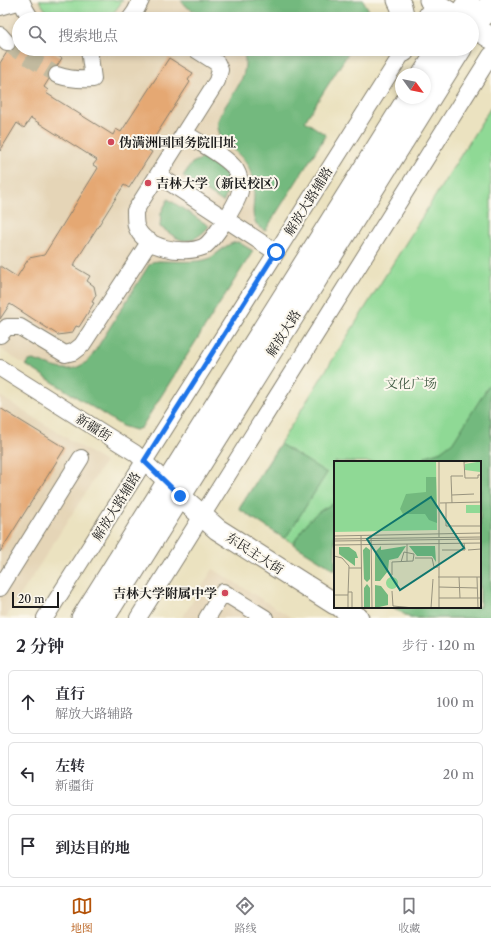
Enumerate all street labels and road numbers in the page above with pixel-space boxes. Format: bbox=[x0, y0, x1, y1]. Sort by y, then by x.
street label: 解放大路辅路 bbox=[281, 164, 335, 238]
street label: 解放大路 bbox=[262, 307, 304, 359]
street label: 新疆街 bbox=[73, 410, 115, 444]
street label: 解放大路辅路 bbox=[89, 469, 143, 543]
street label: 东民主大街 bbox=[223, 529, 287, 577]

